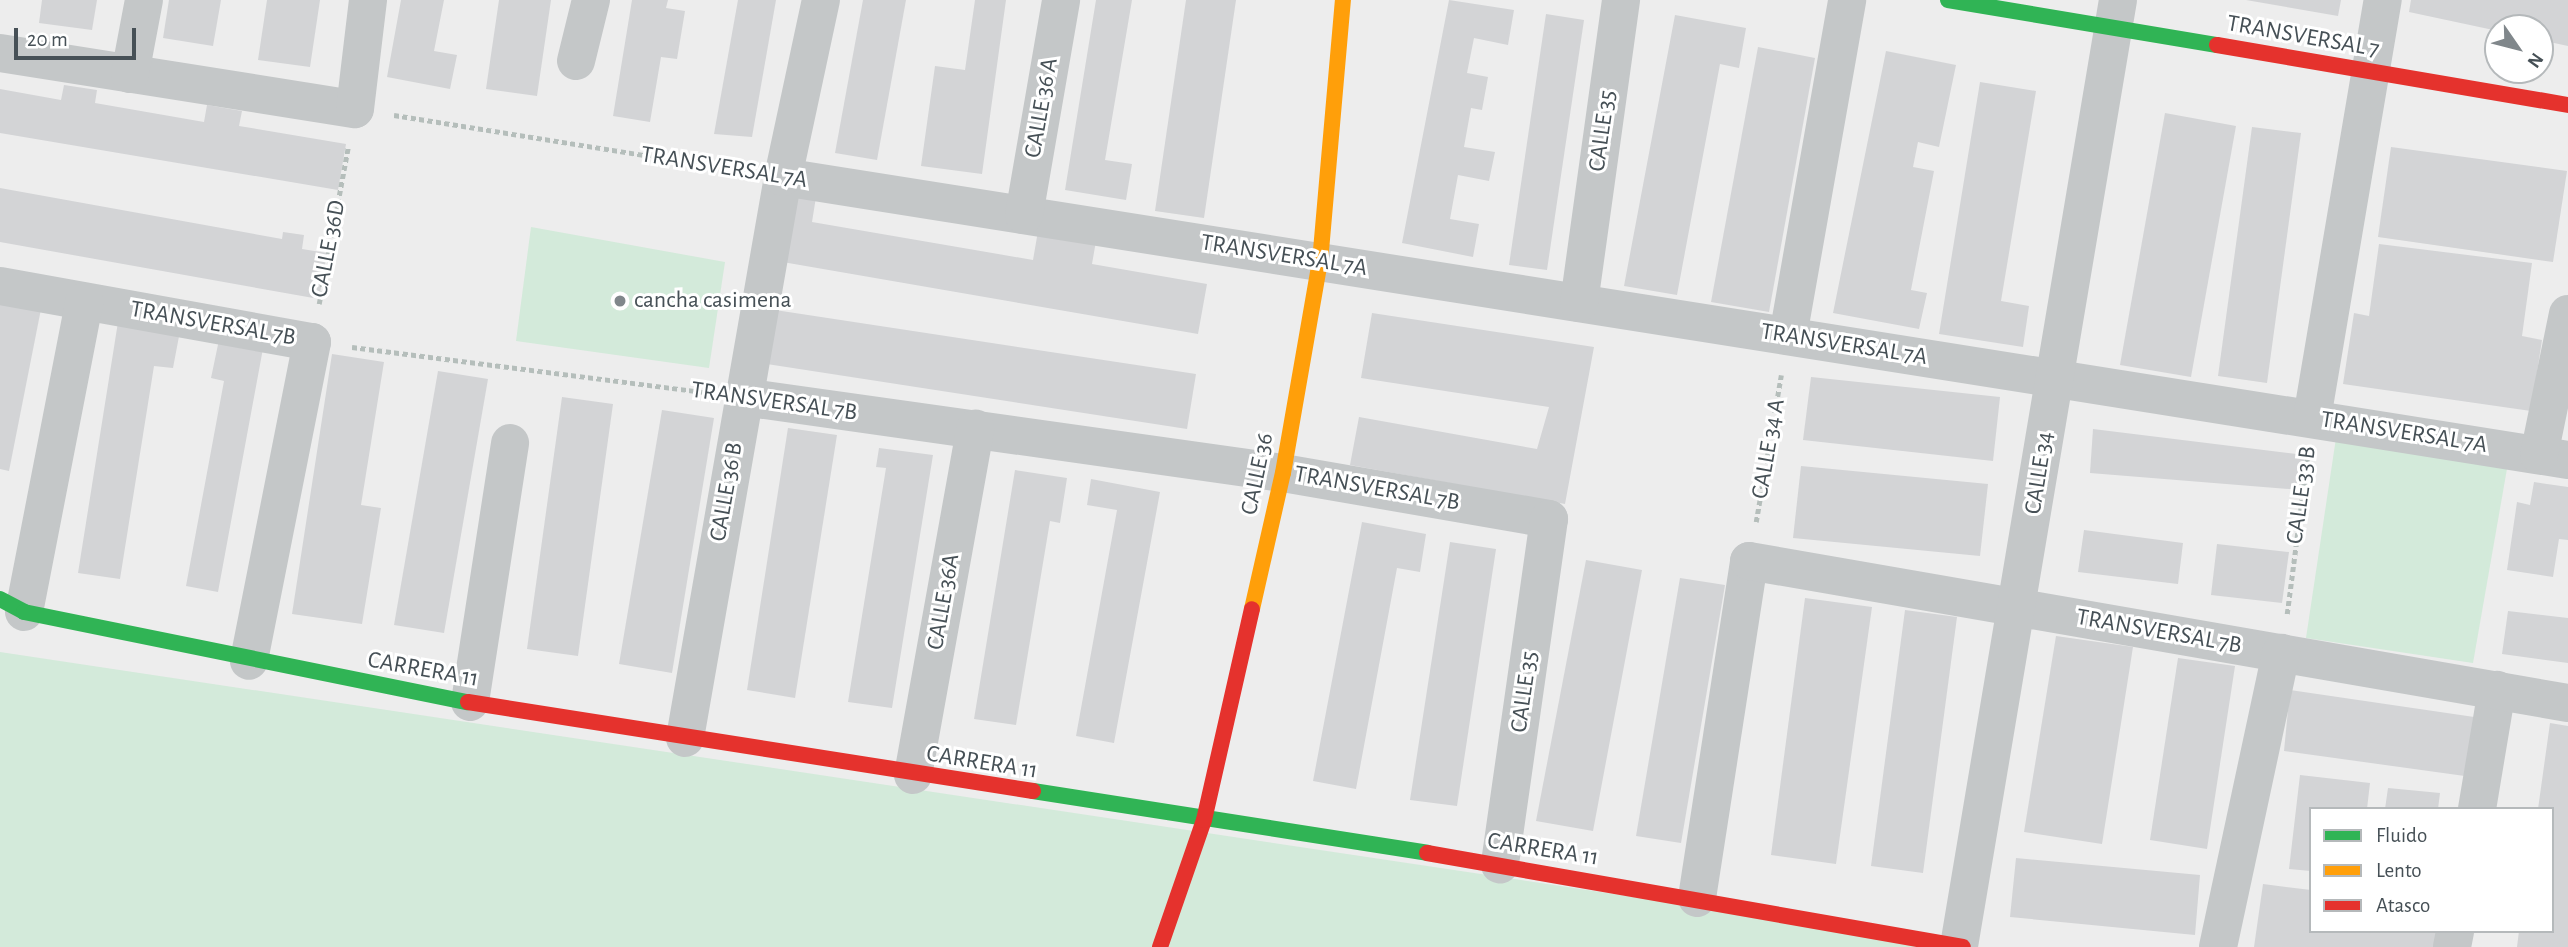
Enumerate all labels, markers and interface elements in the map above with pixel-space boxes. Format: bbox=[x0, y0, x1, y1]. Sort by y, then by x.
street label: TRANSVERSAL 7 bbox=[2225, 9, 2381, 65]
scale bar bbox=[18, 14, 140, 58]
north arrow bbox=[2484, 14, 2554, 84]
text: 20 m bbox=[27, 29, 68, 50]
text: N bbox=[2523, 49, 2547, 71]
street label: CALLE 36 A bbox=[1019, 56, 1065, 160]
street label: CALLE 35 bbox=[1583, 89, 1623, 173]
street label: TRANSVERSAL 7A bbox=[639, 141, 809, 195]
street label: CALLE 36D bbox=[305, 198, 353, 300]
street label: TRANSVERSAL 7A bbox=[1199, 229, 1369, 283]
place label: cancha casimena bbox=[634, 287, 792, 315]
marker: cancha casimena bbox=[612, 293, 628, 309]
street label: TRANSVERSAL 7B bbox=[128, 295, 298, 353]
street label: TRANSVERSAL 7A bbox=[1759, 318, 1929, 372]
street label: TRANSVERSAL 7B bbox=[689, 376, 859, 428]
street label: CALLE 34 A bbox=[1746, 397, 1792, 501]
street label: TRANSVERSAL 7A bbox=[2319, 406, 2489, 460]
street label: CALLE 36 bbox=[1235, 430, 1281, 518]
street label: CALLE 34 bbox=[2019, 430, 2061, 516]
street label: CALLE 36 B bbox=[704, 440, 750, 544]
street label: CALLE 33 B bbox=[2281, 444, 2323, 546]
street label: TRANSVERSAL 7B bbox=[1292, 460, 1462, 518]
street label: CALLE 36A bbox=[921, 552, 967, 652]
street label: TRANSVERSAL 7B bbox=[2074, 603, 2244, 661]
street label: CARRERA 11 bbox=[365, 646, 481, 694]
street label: CALLE 35 bbox=[1505, 650, 1545, 734]
street label: CARRERA 11 bbox=[924, 740, 1040, 786]
legend bbox=[2309, 807, 2554, 933]
text: Fluido bbox=[2376, 825, 2427, 846]
street label: CARRERA 11 bbox=[1485, 827, 1601, 873]
text: Lento bbox=[2376, 860, 2422, 881]
text: Atasco bbox=[2376, 895, 2430, 916]

